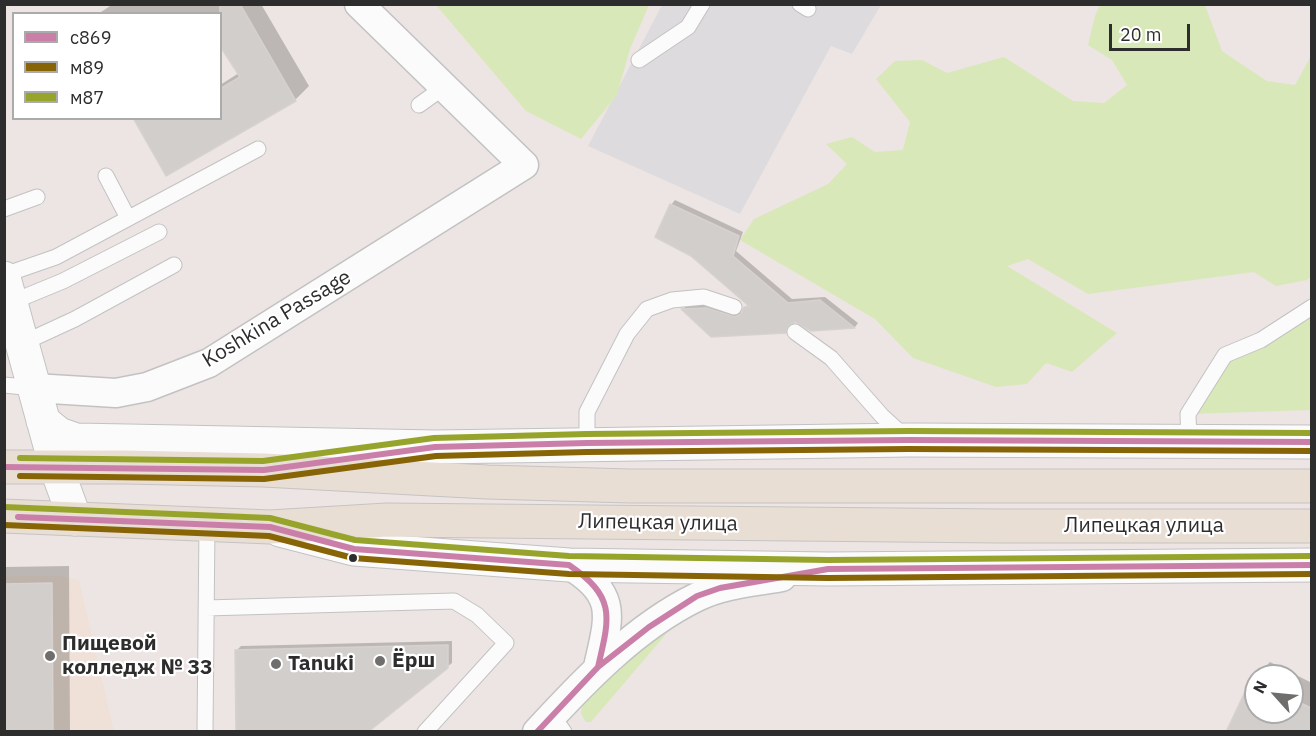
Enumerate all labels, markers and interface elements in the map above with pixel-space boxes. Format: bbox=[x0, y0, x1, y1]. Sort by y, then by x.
legend bbox=[12, 12, 222, 120]
scale bar bbox=[1112, 12, 1193, 50]
text: 20 m bbox=[1120, 23, 1162, 46]
text: с869 bbox=[70, 26, 111, 49]
text: м89 bbox=[70, 56, 104, 79]
text: м87 bbox=[70, 86, 104, 109]
street label: Koshkina Passage bbox=[198, 265, 356, 373]
street label: Липецкая улица bbox=[578, 509, 738, 537]
street label: Липецкая улица bbox=[1064, 513, 1224, 539]
unlabelled marker bbox=[347, 552, 359, 564]
place label: Пищевой колледж № 33 bbox=[62, 631, 213, 681]
place label: Ёрш bbox=[392, 648, 435, 674]
marker: Пищевой колледж № 33 bbox=[43, 649, 57, 663]
place label: Tanuki bbox=[288, 651, 354, 677]
marker: Ёрш bbox=[373, 654, 387, 668]
marker: Tanuki bbox=[269, 657, 283, 671]
north arrow bbox=[1244, 664, 1304, 724]
text: N bbox=[1248, 677, 1271, 696]

